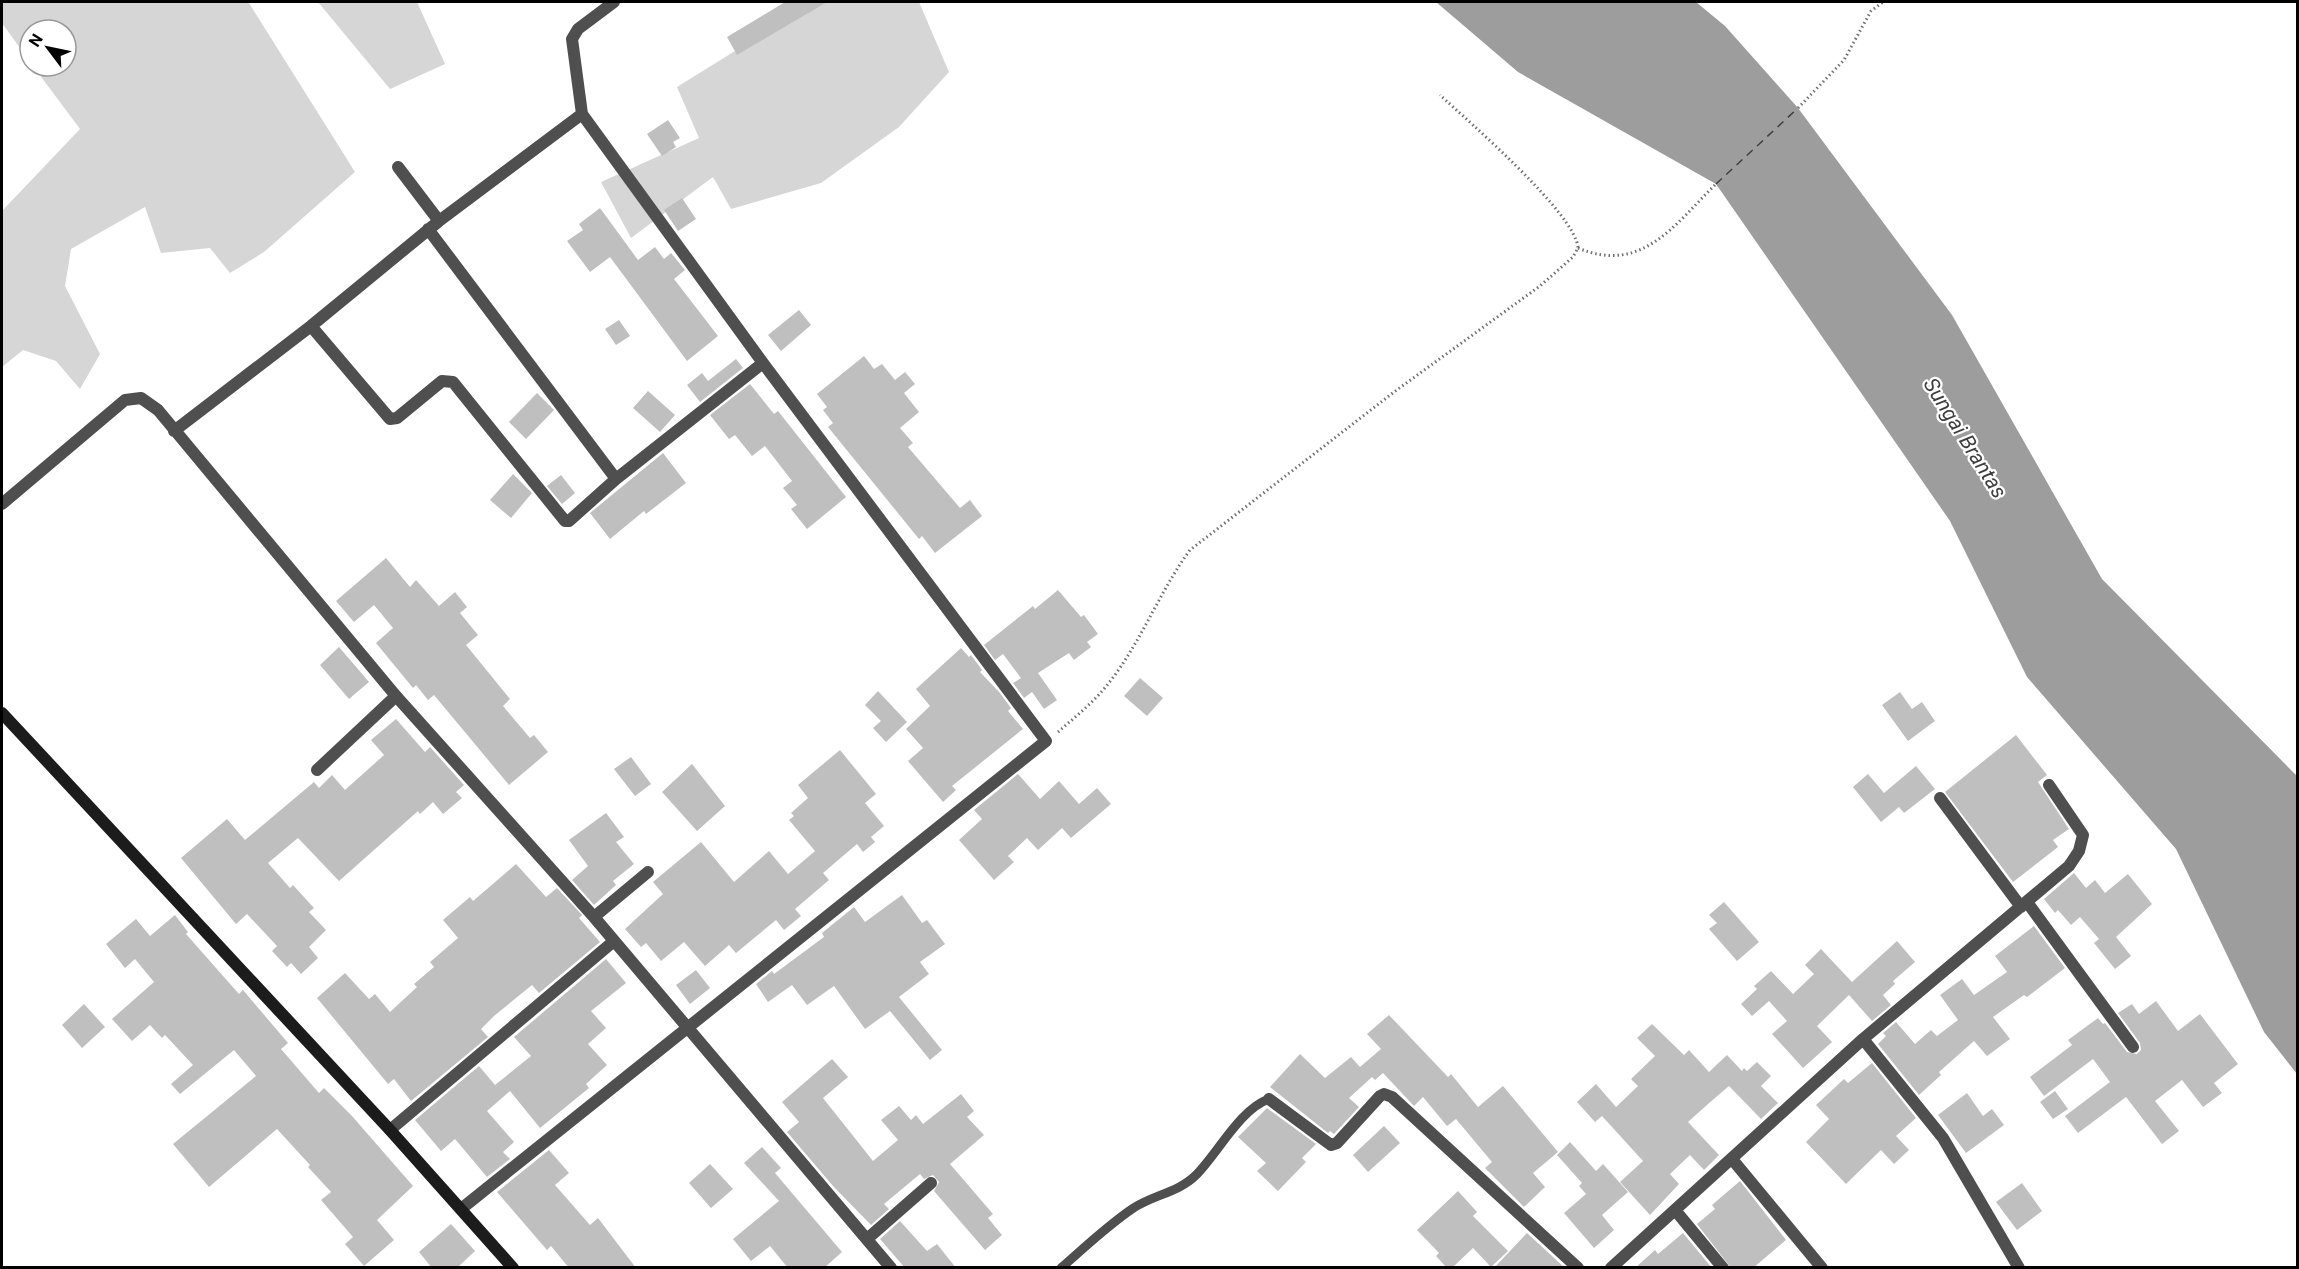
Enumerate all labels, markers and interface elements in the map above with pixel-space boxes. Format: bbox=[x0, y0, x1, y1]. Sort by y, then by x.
north arrow bbox=[18, 18, 78, 78]
text: N bbox=[25, 30, 47, 50]
water label: Sungai Brantas bbox=[1919, 374, 2011, 502]

